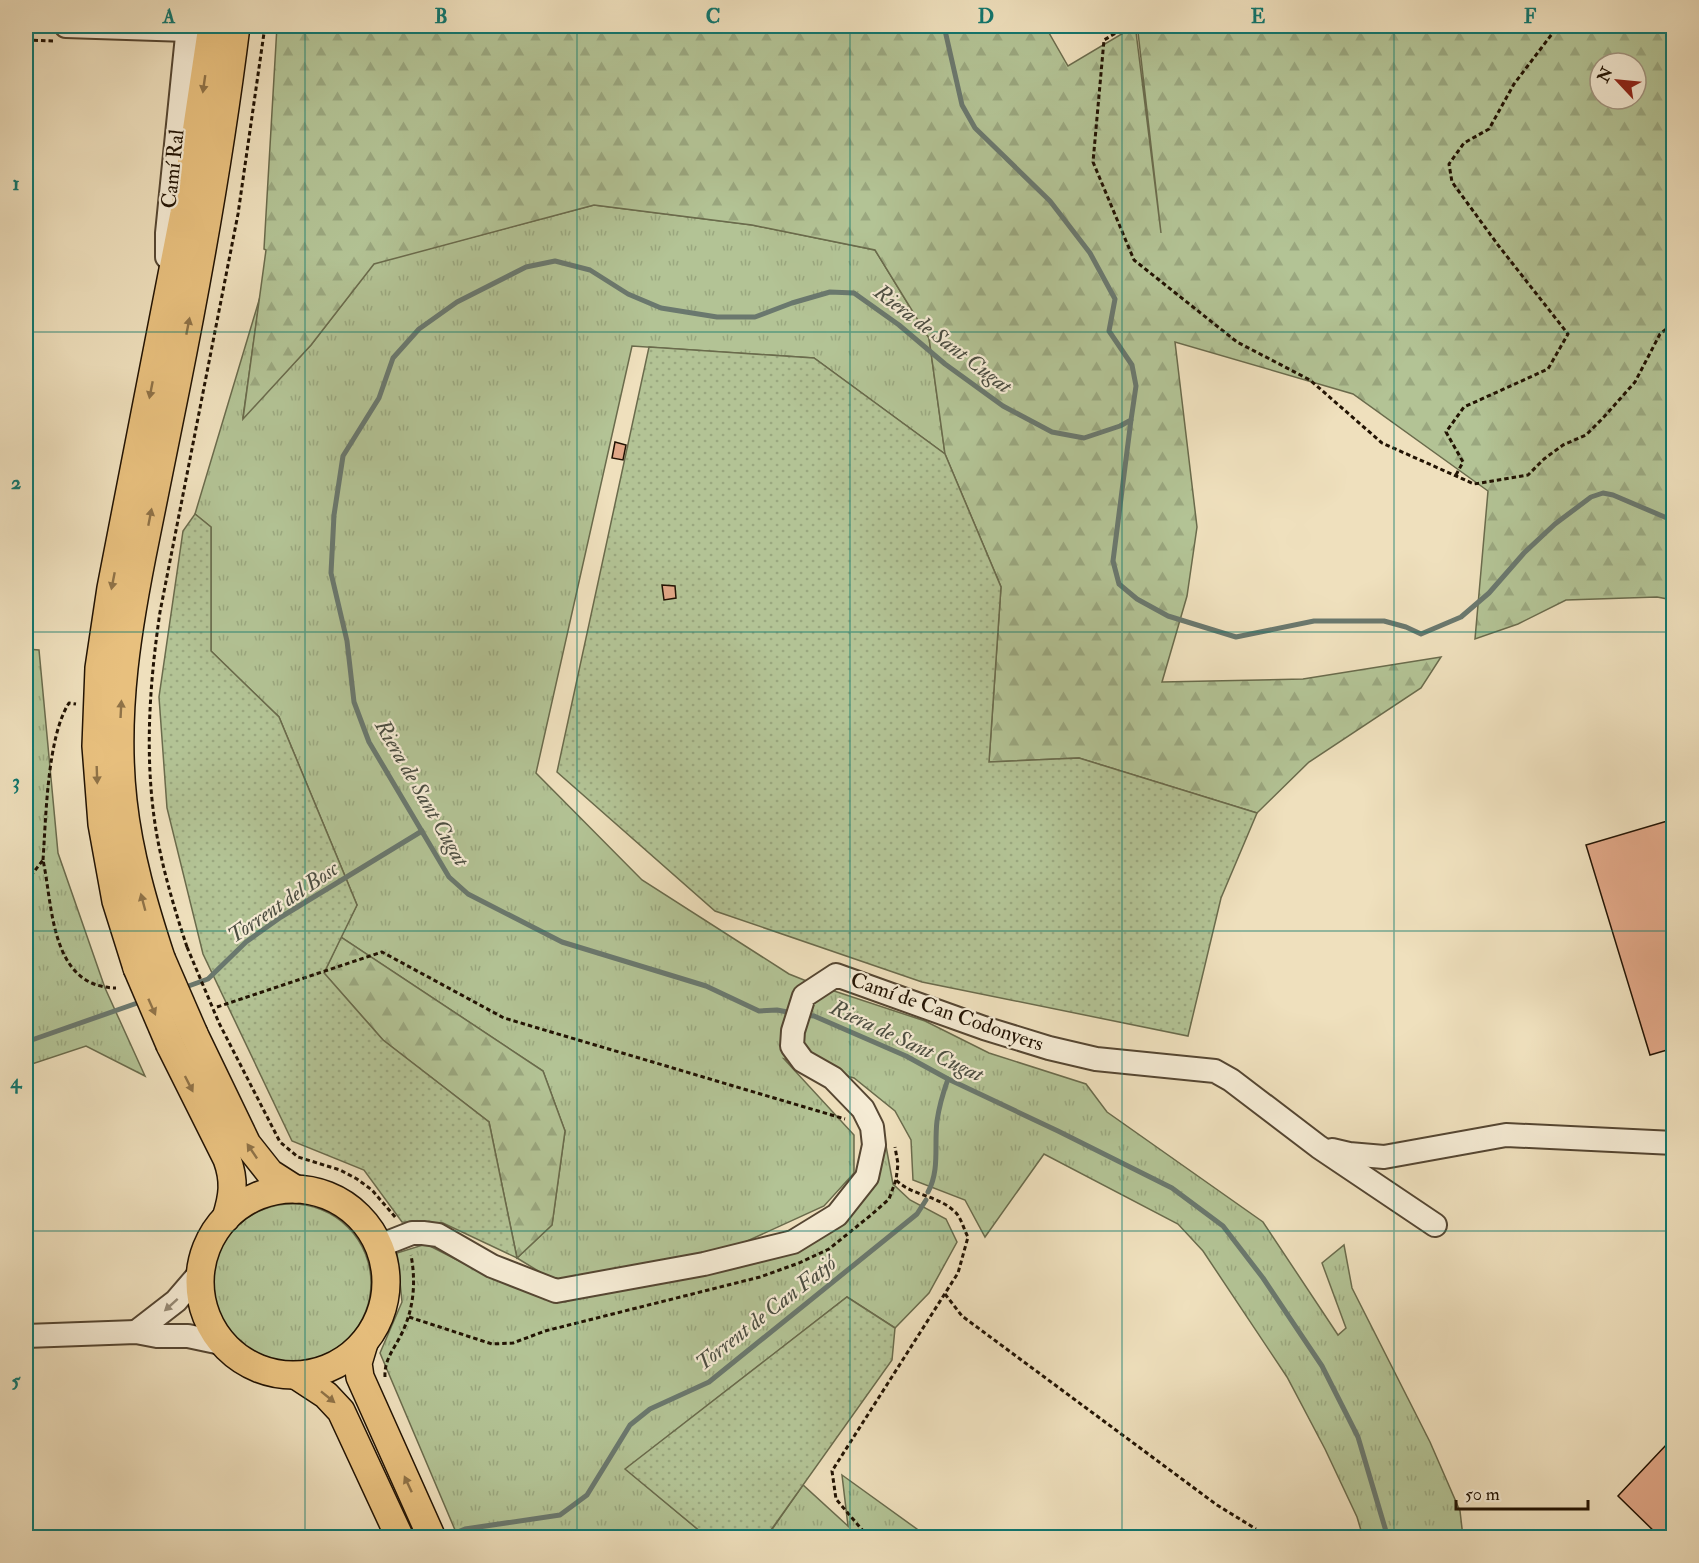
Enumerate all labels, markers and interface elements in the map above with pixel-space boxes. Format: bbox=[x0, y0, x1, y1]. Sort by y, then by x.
text: A bbox=[162, 4, 176, 29]
text: B bbox=[434, 4, 448, 29]
text: C bbox=[706, 4, 720, 29]
text: D bbox=[978, 4, 994, 29]
text: E bbox=[1251, 4, 1266, 29]
text: F bbox=[1524, 4, 1537, 29]
north arrow bbox=[1588, 51, 1648, 111]
text: N bbox=[1593, 63, 1618, 87]
one-way arrow bbox=[200, 74, 209, 93]
street label: Camí Ral bbox=[155, 128, 191, 210]
text: 1 bbox=[12, 171, 20, 196]
water label: Riera de Sant Cugat bbox=[868, 277, 1019, 401]
one-way arrow bbox=[184, 316, 193, 335]
one-way arrow bbox=[146, 381, 155, 400]
text: 2 bbox=[11, 470, 21, 495]
one-way arrow bbox=[146, 507, 155, 526]
one-way arrow bbox=[108, 572, 117, 591]
one-way arrow bbox=[116, 700, 125, 719]
water label: Riera de Sant Cugat bbox=[368, 714, 476, 873]
one-way arrow bbox=[93, 765, 102, 784]
text: 3 bbox=[12, 769, 20, 794]
water label: Torrent del Bosc bbox=[222, 854, 345, 949]
one-way arrow bbox=[138, 893, 147, 911]
street label: Camí de Can Codonyers bbox=[847, 966, 1047, 1058]
water label: Riera de Sant Cugat bbox=[825, 993, 989, 1089]
one-way arrow bbox=[148, 998, 158, 1016]
text: 4 bbox=[10, 1069, 23, 1094]
one-way arrow bbox=[184, 1075, 194, 1092]
one-way arrow bbox=[246, 1144, 258, 1160]
water label: Torrent de Can Fatjó bbox=[690, 1248, 844, 1377]
one-way arrow bbox=[163, 1298, 178, 1312]
text: 5 bbox=[12, 1368, 22, 1393]
one-way arrow bbox=[320, 1391, 336, 1404]
scale bar bbox=[1456, 1473, 1588, 1511]
one-way arrow bbox=[404, 1476, 413, 1493]
text: 50 m bbox=[1465, 1483, 1500, 1506]

